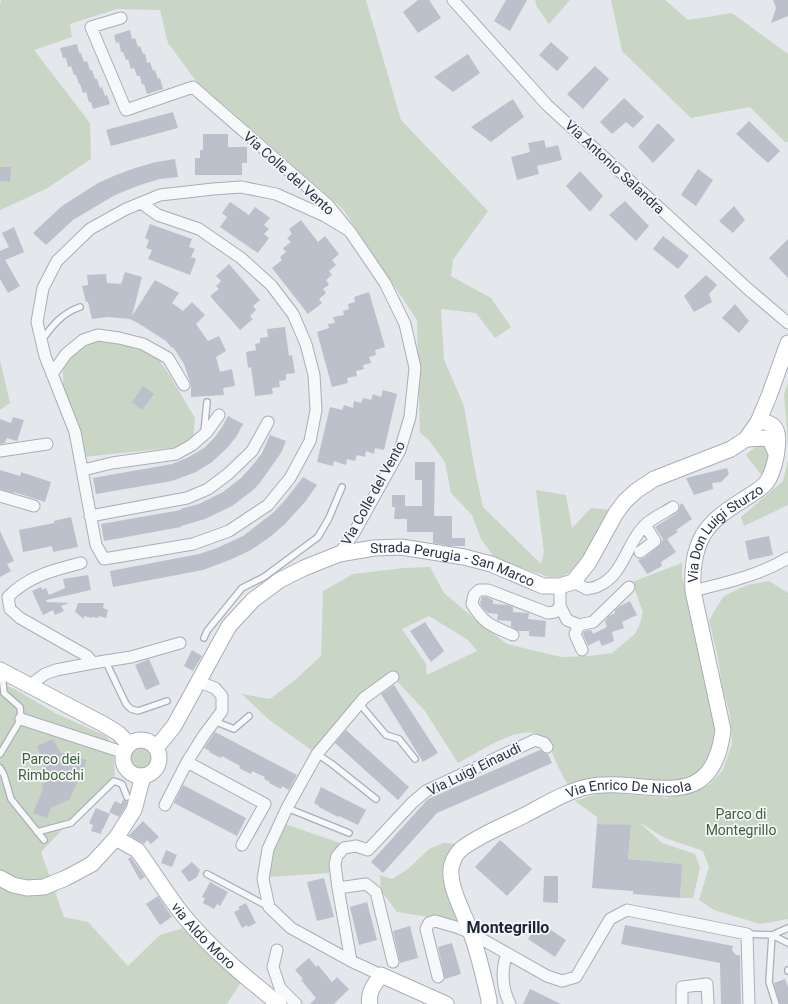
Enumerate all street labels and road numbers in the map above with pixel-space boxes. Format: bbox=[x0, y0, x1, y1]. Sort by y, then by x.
street label: Via Antonio Salandra bbox=[562, 117, 668, 217]
street label: Via Colle del Vento bbox=[240, 128, 338, 218]
street label: Via Colle del Vento bbox=[338, 438, 408, 548]
street label: Via Don Luigi Sturzo bbox=[685, 481, 766, 583]
street label: Strada Perugia - San Marco bbox=[370, 539, 537, 590]
street label: Via Luigi Einaudi bbox=[425, 739, 523, 799]
street label: Via Enrico De Nicola bbox=[564, 777, 693, 801]
street label: via Aldo Moro bbox=[168, 899, 239, 972]

